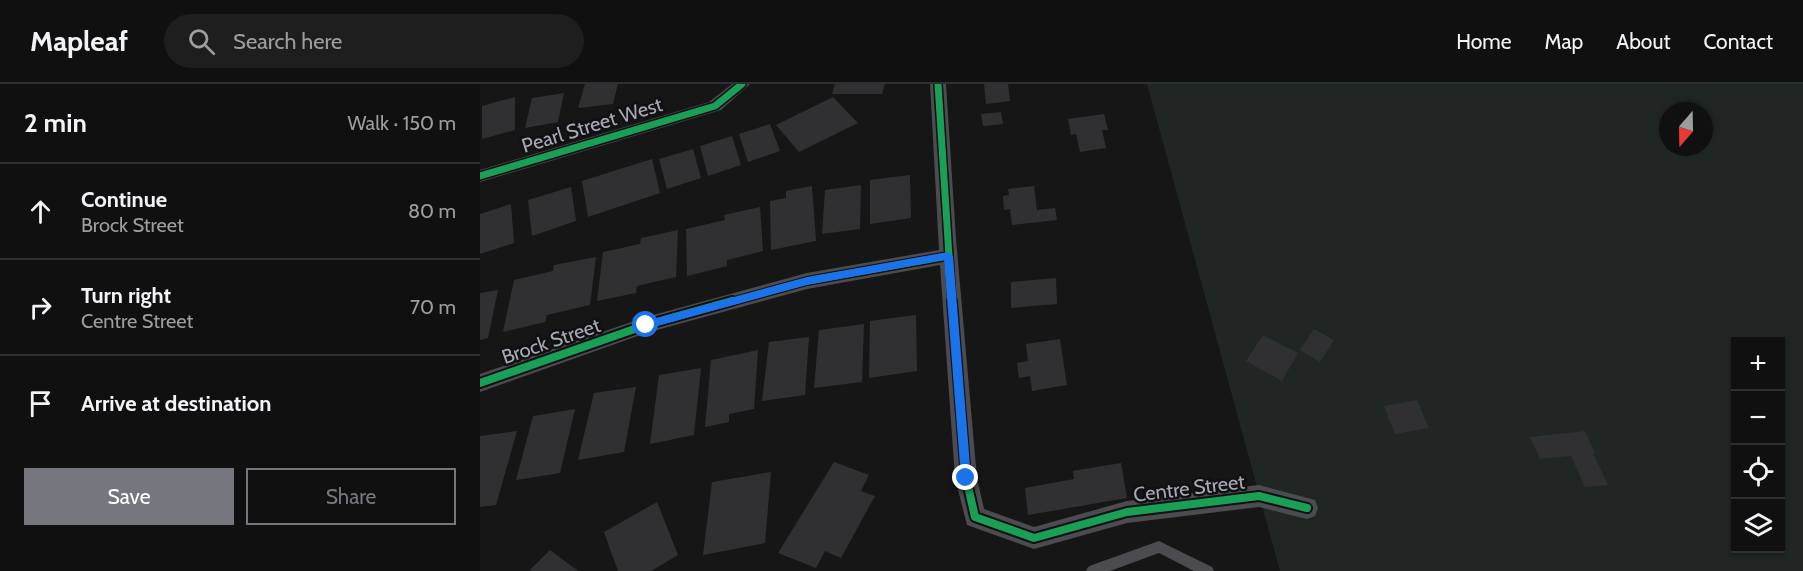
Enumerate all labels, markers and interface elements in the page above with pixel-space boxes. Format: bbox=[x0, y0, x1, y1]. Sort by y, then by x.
search box bbox=[164, 14, 584, 68]
text: Mapleaf bbox=[30, 24, 128, 58]
icon: search bbox=[185, 25, 218, 58]
text: Search here bbox=[233, 28, 342, 55]
text: Home bbox=[1456, 29, 1512, 54]
text: Map bbox=[1545, 29, 1583, 54]
text: About bbox=[1616, 29, 1670, 54]
text: Contact bbox=[1703, 29, 1773, 54]
street label: Pearl Street West bbox=[519, 92, 665, 158]
north arrow bbox=[1659, 102, 1713, 156]
text: 2 min bbox=[24, 107, 87, 139]
text: Walk · 150 m bbox=[348, 111, 456, 135]
text: Continue bbox=[81, 186, 167, 213]
icon: ahead bbox=[24, 195, 57, 228]
text: 80 m bbox=[408, 199, 456, 223]
text: Brock Street bbox=[81, 213, 184, 237]
text: Turn right bbox=[81, 282, 171, 309]
icon: right bbox=[24, 291, 57, 324]
text: 70 m bbox=[410, 295, 456, 319]
text: Centre Street bbox=[81, 309, 193, 333]
route start bbox=[632, 311, 658, 337]
street label: Brock Street bbox=[498, 313, 604, 369]
map controls bbox=[1731, 337, 1785, 553]
button: + bbox=[1731, 337, 1785, 391]
icon: arrive bbox=[24, 387, 57, 420]
text: Arrive at destination bbox=[81, 390, 271, 417]
button: − bbox=[1731, 391, 1785, 445]
button: locate bbox=[1731, 445, 1785, 499]
route end bbox=[952, 464, 978, 490]
button: Save bbox=[24, 468, 234, 525]
button: Share bbox=[246, 468, 456, 525]
street label: Centre Street bbox=[1132, 469, 1246, 507]
button: layers bbox=[1731, 499, 1785, 553]

